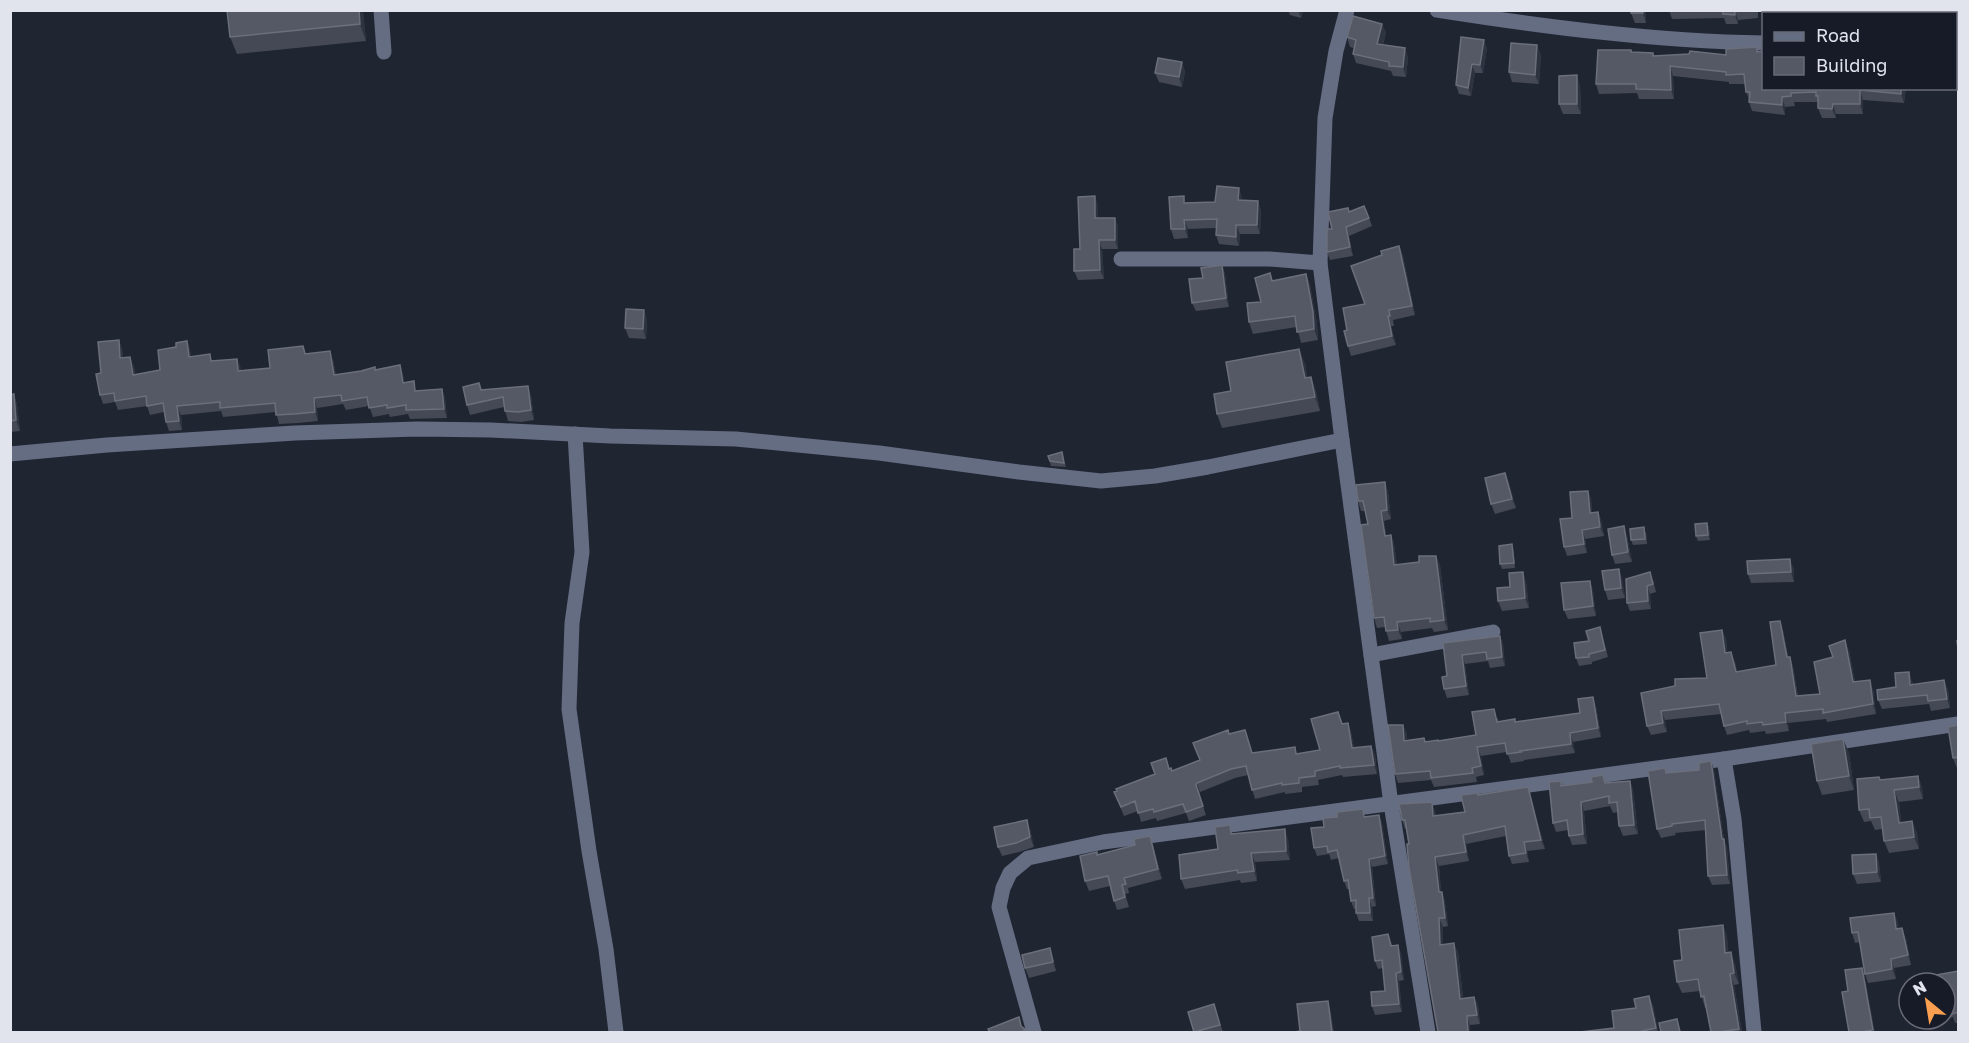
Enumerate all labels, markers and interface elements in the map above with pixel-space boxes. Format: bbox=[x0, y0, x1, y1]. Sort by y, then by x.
legend bbox=[1762, 12, 1957, 90]
text: Road bbox=[1816, 24, 1860, 46]
text: Building bbox=[1816, 54, 1887, 76]
north arrow bbox=[1897, 971, 1957, 1031]
text: N bbox=[1909, 976, 1930, 1000]

